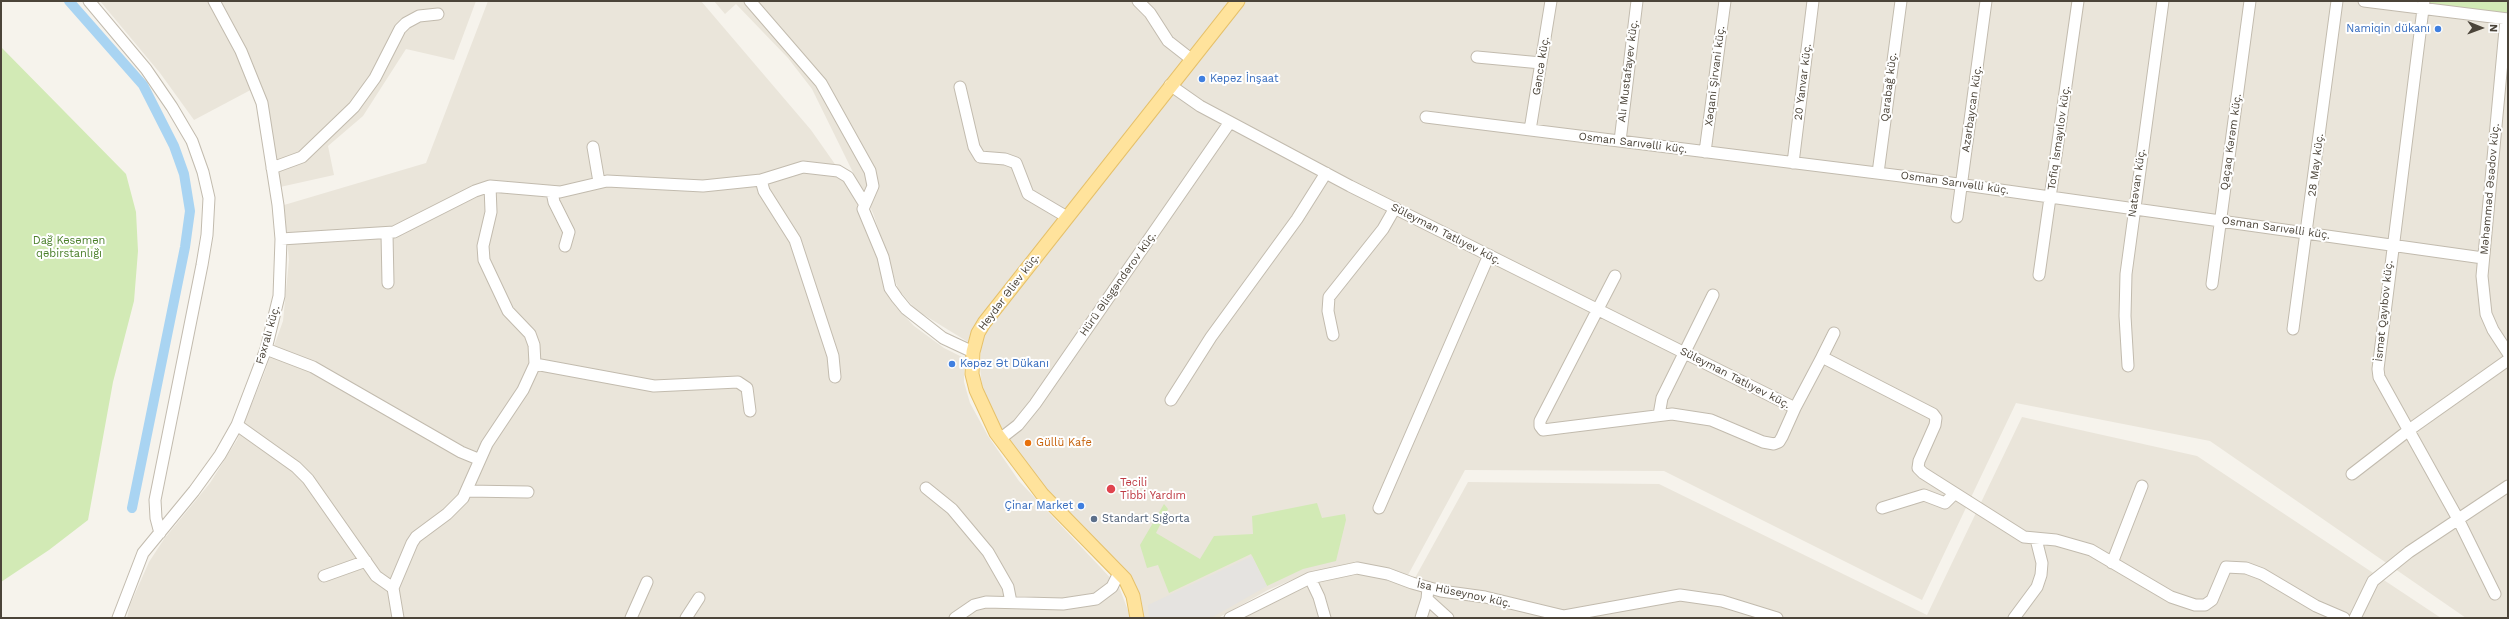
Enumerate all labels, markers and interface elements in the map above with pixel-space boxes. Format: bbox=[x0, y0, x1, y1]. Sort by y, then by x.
north arrow bbox=[2461, 8, 2501, 48]
street label: Alı Mustafayev küç. bbox=[1615, 19, 1641, 123]
place label: Namiqin dükanı bbox=[2346, 22, 2430, 36]
marker: Namiqin dükanı bbox=[2433, 24, 2443, 34]
text: N bbox=[2487, 24, 2500, 32]
street label: Xəqani Şirvani küç. bbox=[1702, 25, 1728, 127]
street label: Gəncə küç. bbox=[1530, 36, 1552, 96]
street label: 20 Yanvar küç. bbox=[1792, 43, 1814, 121]
street label: Qarabağ küç. bbox=[1878, 52, 1900, 122]
street label: Azərbaycan küç. bbox=[1959, 65, 1985, 153]
place label: Kəpəz İnşaat bbox=[1210, 72, 1278, 86]
marker: Kəpəz İnşaat bbox=[1197, 74, 1207, 84]
street label: Tofiq İsmayılov küç. bbox=[2045, 85, 2073, 191]
street label: Qaçaq Kərəm küç. bbox=[2218, 93, 2244, 191]
street label: Məhəmməd Əsədov küç. bbox=[2478, 123, 2502, 255]
street label: Osman Sarıvəlli küç. bbox=[1578, 130, 1688, 156]
street label: 28 May küç. bbox=[2306, 133, 2326, 197]
street label: Natəvan küç. bbox=[2126, 148, 2148, 218]
street label: Osman Sarıvəlli küç. bbox=[1900, 169, 2010, 197]
street label: Süleyman Tatlıyev küç. bbox=[1389, 200, 1503, 268]
street label: Osman Sarıvəlli küç. bbox=[2221, 214, 2331, 242]
street label: Hürü Əlisgəndərov küç. bbox=[1077, 229, 1159, 339]
park label: Dağ Kəsəmən qəbirstanlığı bbox=[33, 234, 105, 260]
street label: Heydər Əliev küç. bbox=[976, 251, 1042, 333]
street label: İsmət Qayıbov küç. bbox=[2372, 260, 2396, 362]
street label: Fəxralı küç. bbox=[253, 304, 283, 366]
street label: Süleyman Tatlıyev küç. bbox=[1678, 344, 1792, 412]
place label: Kəpəz Ət Dükanı bbox=[960, 357, 1049, 371]
marker: Kəpəz Ət Dükanı bbox=[947, 359, 957, 369]
place label: Güllü Kafe bbox=[1036, 436, 1092, 450]
marker: Güllü Kafe bbox=[1023, 438, 1033, 448]
place label: Təcili Tibbi Yardım bbox=[1120, 476, 1186, 502]
marker: Təcili Tibbi Yardım bbox=[1105, 483, 1117, 495]
place label: Çinar Market bbox=[1004, 499, 1073, 513]
marker: Çinar Market bbox=[1076, 501, 1086, 511]
place label: Standart Sığorta bbox=[1102, 512, 1190, 526]
marker: Standart Sığorta bbox=[1089, 514, 1099, 524]
street label: İsa Hüseynov küç. bbox=[1416, 578, 1512, 610]

